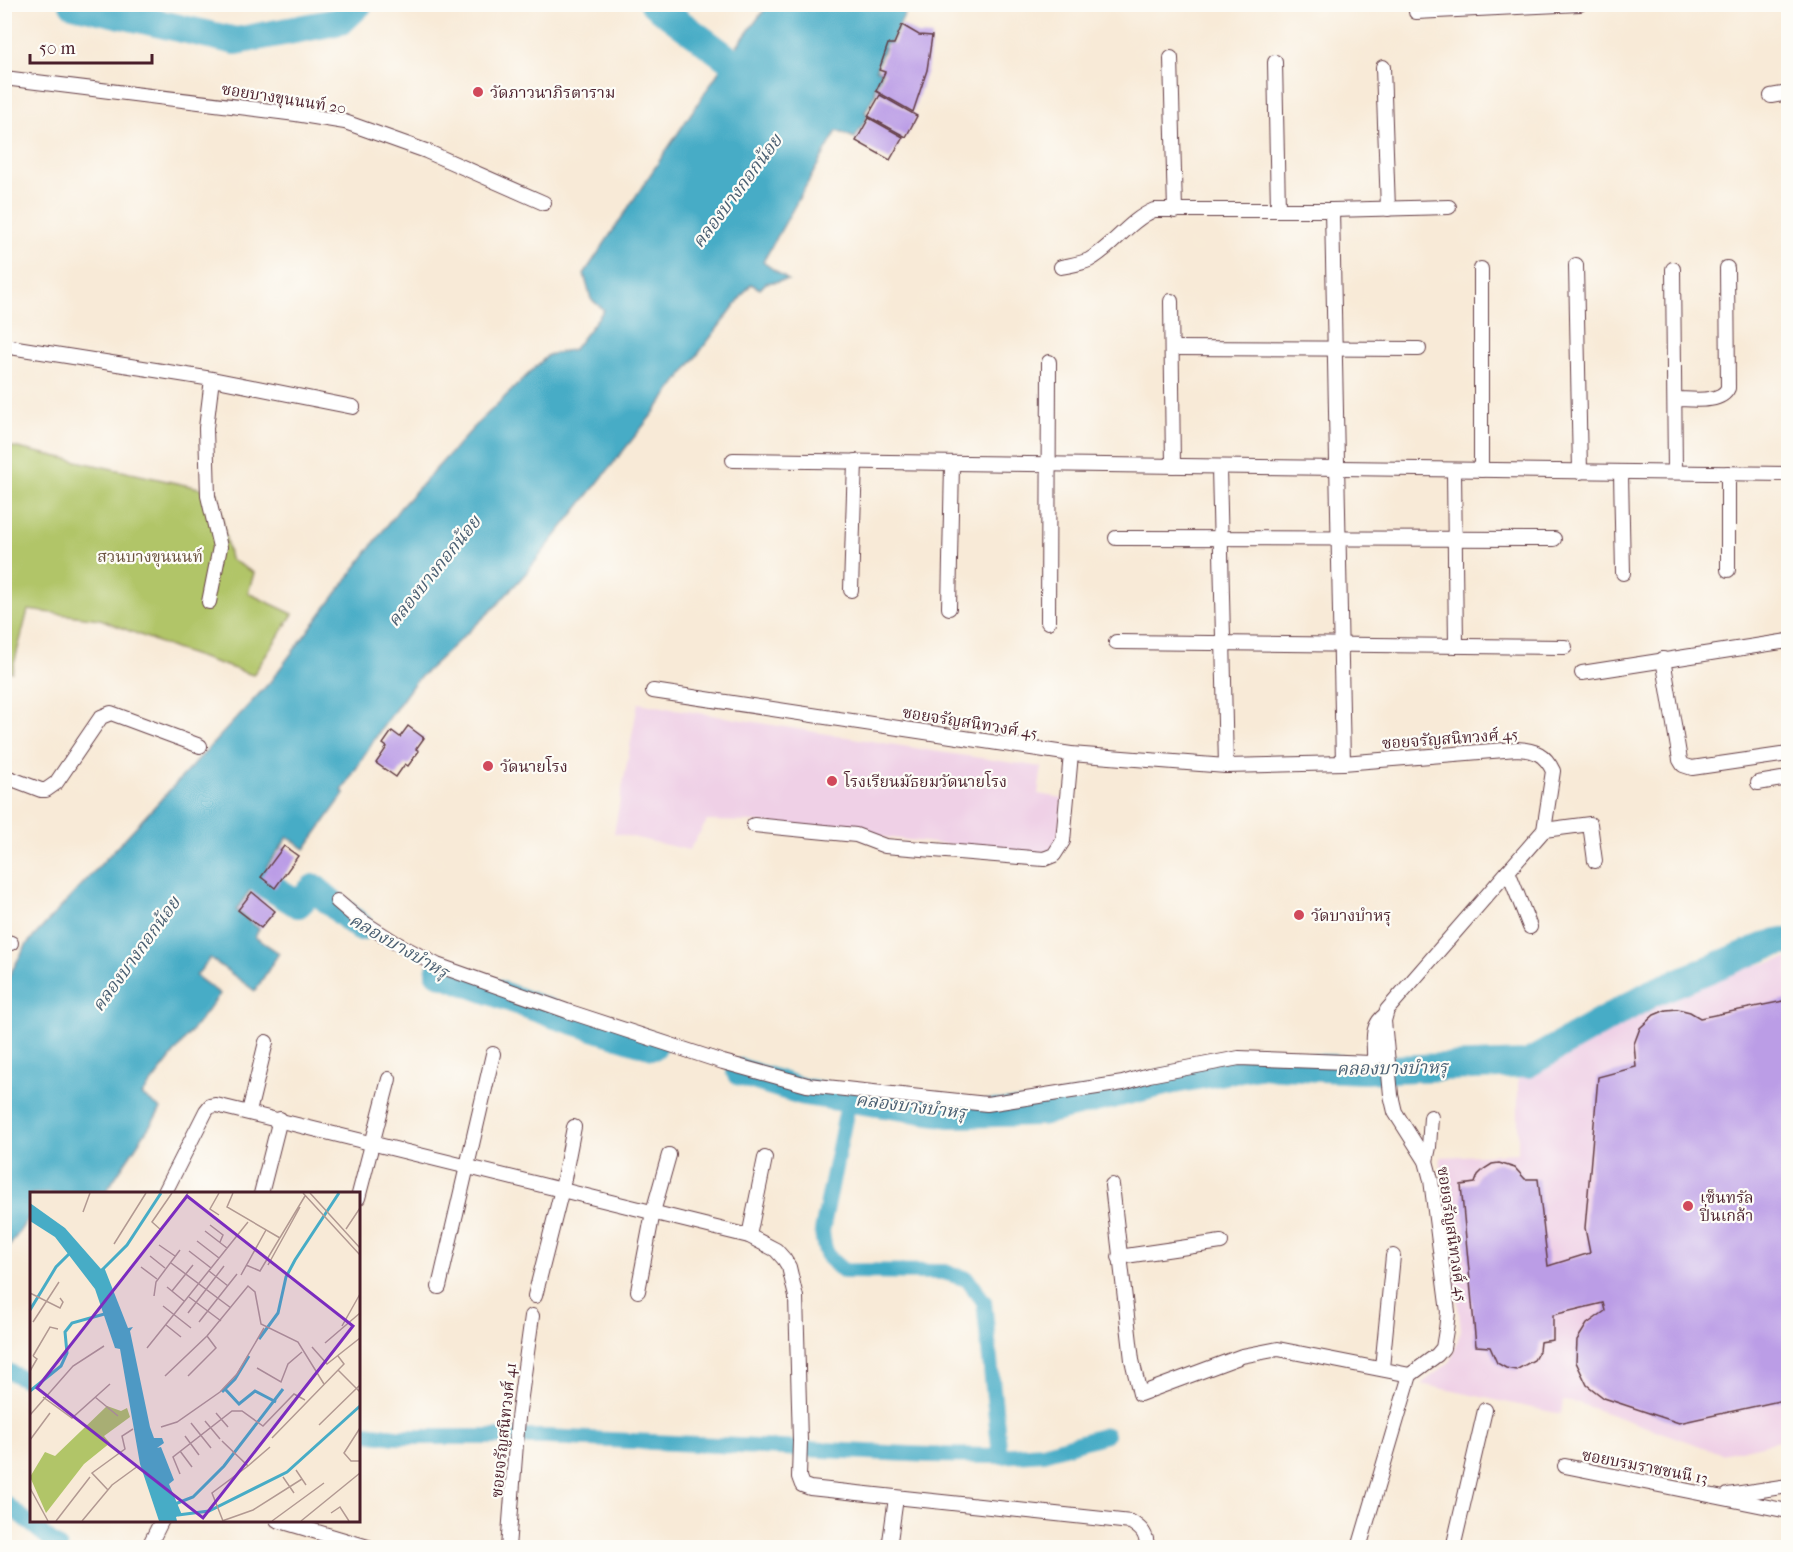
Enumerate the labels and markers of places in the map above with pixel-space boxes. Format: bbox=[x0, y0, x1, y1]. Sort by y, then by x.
place label: วัดภาวนาภิรตาราม bbox=[490, 83, 615, 102]
marker: วัดภาวนาภิรตาราม bbox=[471, 85, 485, 99]
place label: วัดนายโรง bbox=[500, 756, 568, 776]
marker: วัดนายโรง bbox=[481, 759, 495, 773]
place label: โรงเรียนมัธยมวัดนายโรง bbox=[843, 771, 1007, 791]
marker: โรงเรียนมัธยมวัดนายโรง bbox=[825, 774, 839, 788]
place label: วัดบางบำหรุ bbox=[1311, 906, 1391, 927]
marker: วัดบางบำหรุ bbox=[1292, 908, 1306, 922]
place label: เซ็นทรัล ปิ่นเกล้า bbox=[1699, 1188, 1754, 1225]
marker: เซ็นทรัล ปิ่นเกล้า bbox=[1681, 1199, 1695, 1213]

